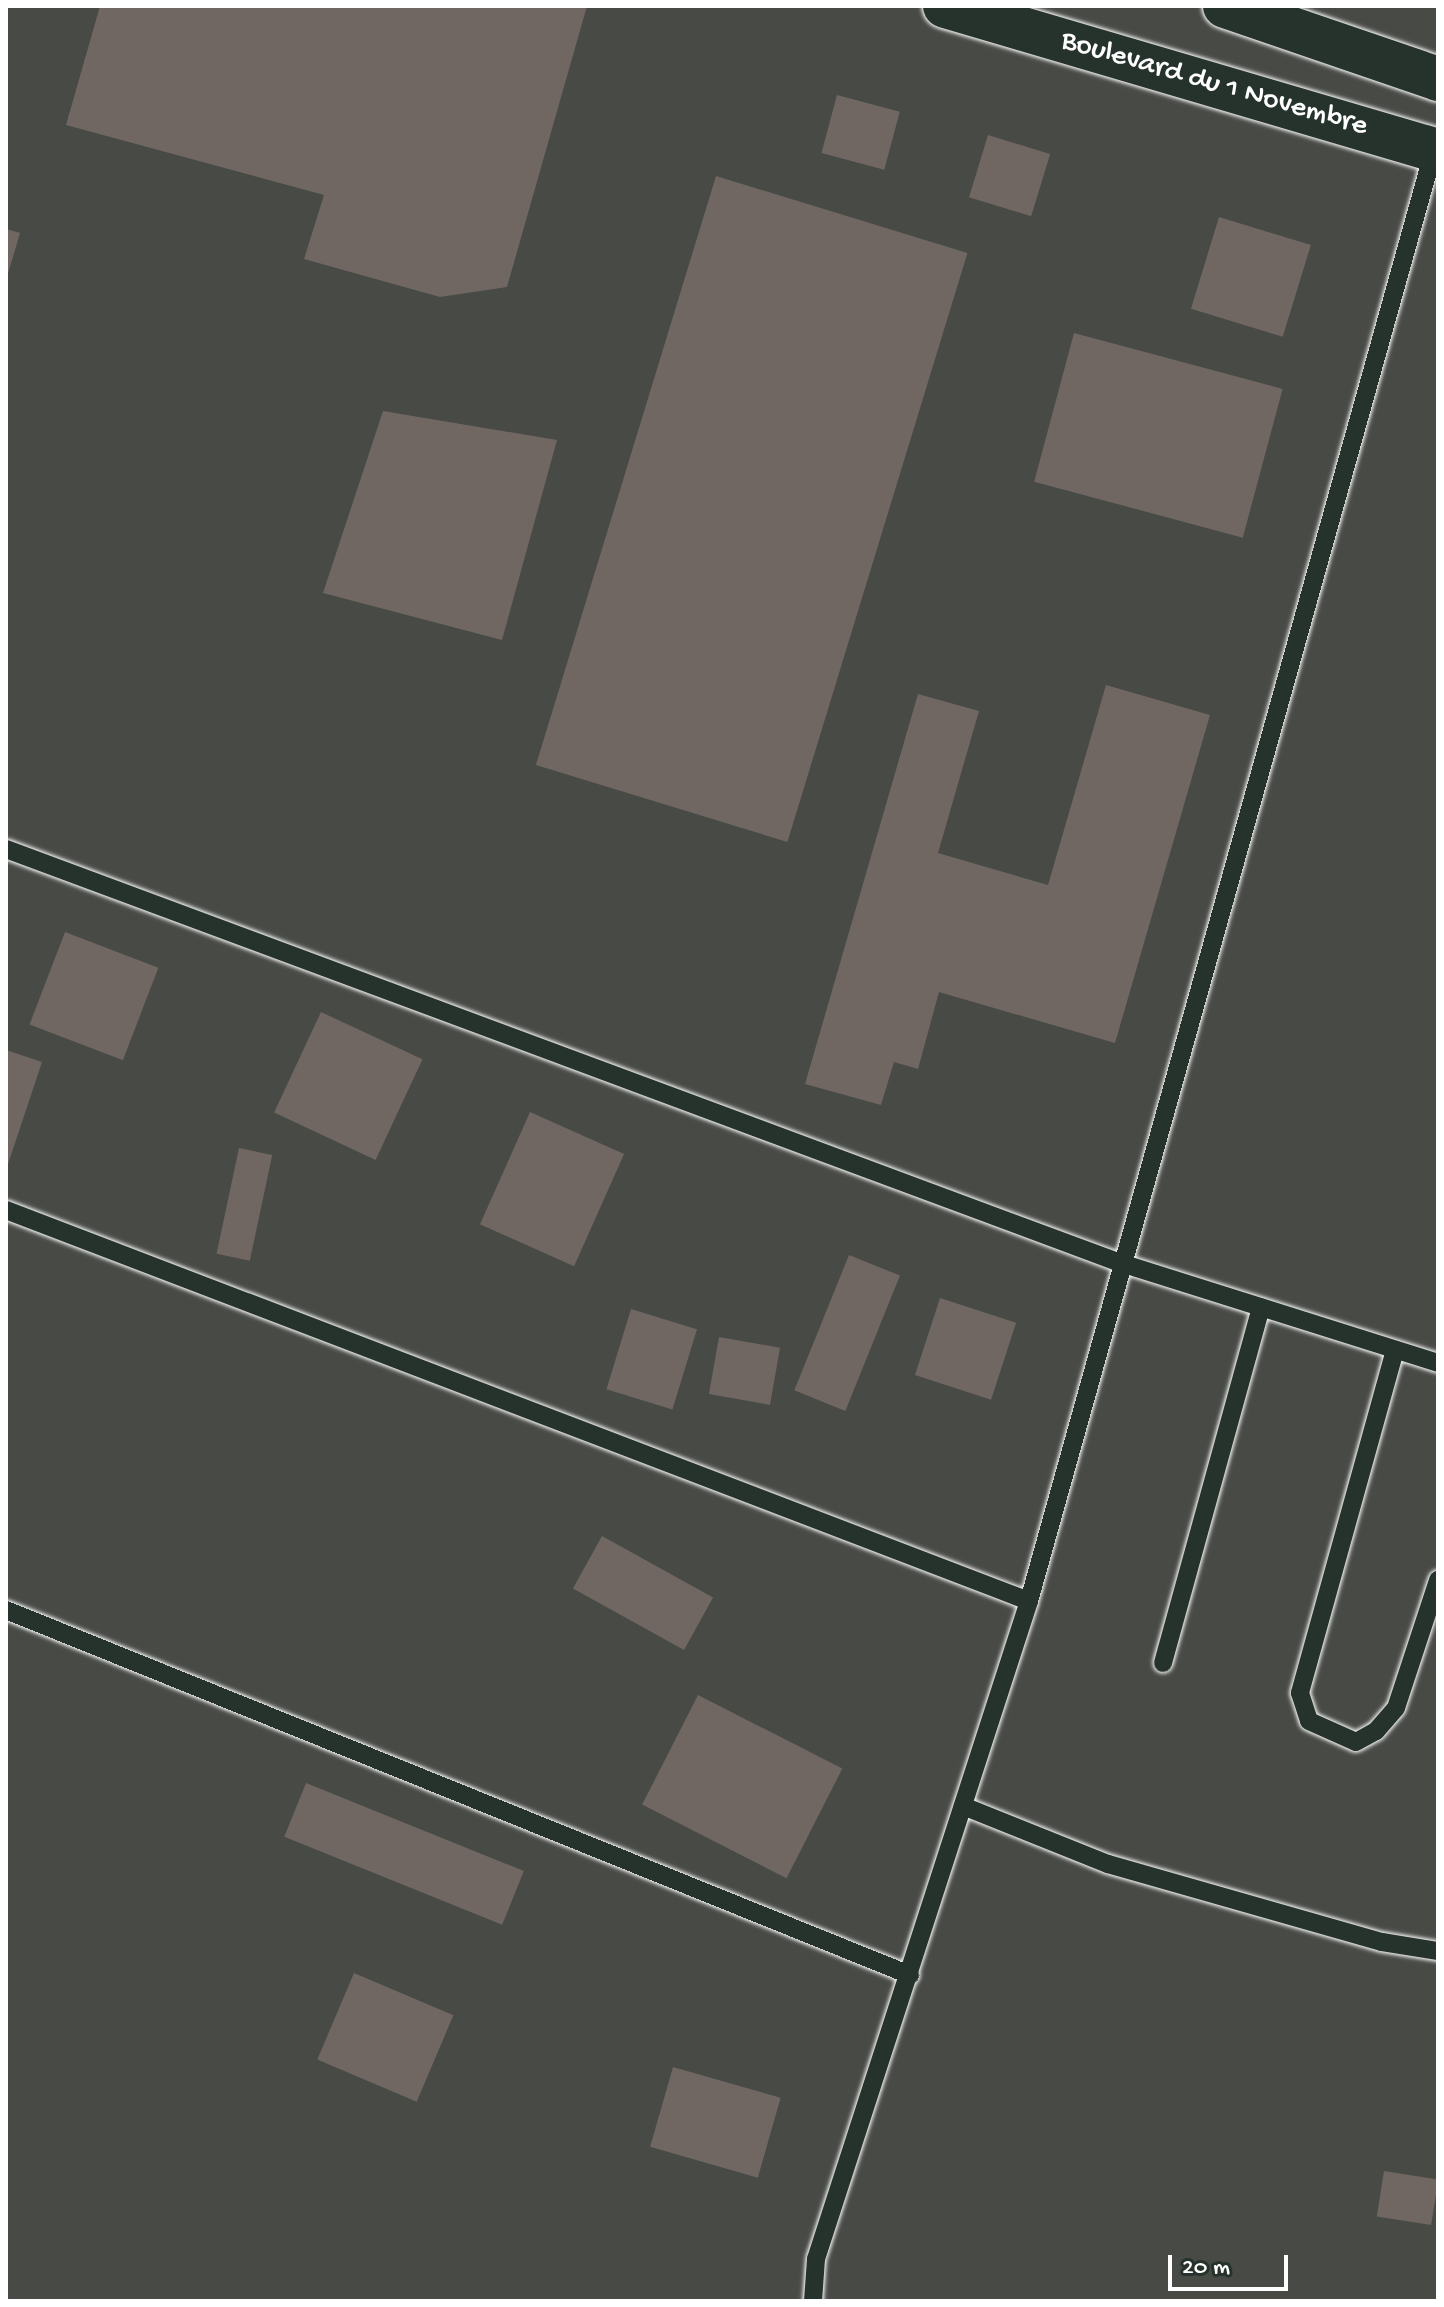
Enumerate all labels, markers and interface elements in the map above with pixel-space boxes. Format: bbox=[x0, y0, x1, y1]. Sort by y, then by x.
street label: Boulevard du 1 Novembre bbox=[1057, 24, 1371, 146]
scale bar bbox=[1172, 2239, 1292, 2289]
text: 20 m bbox=[1182, 2254, 1230, 2283]

